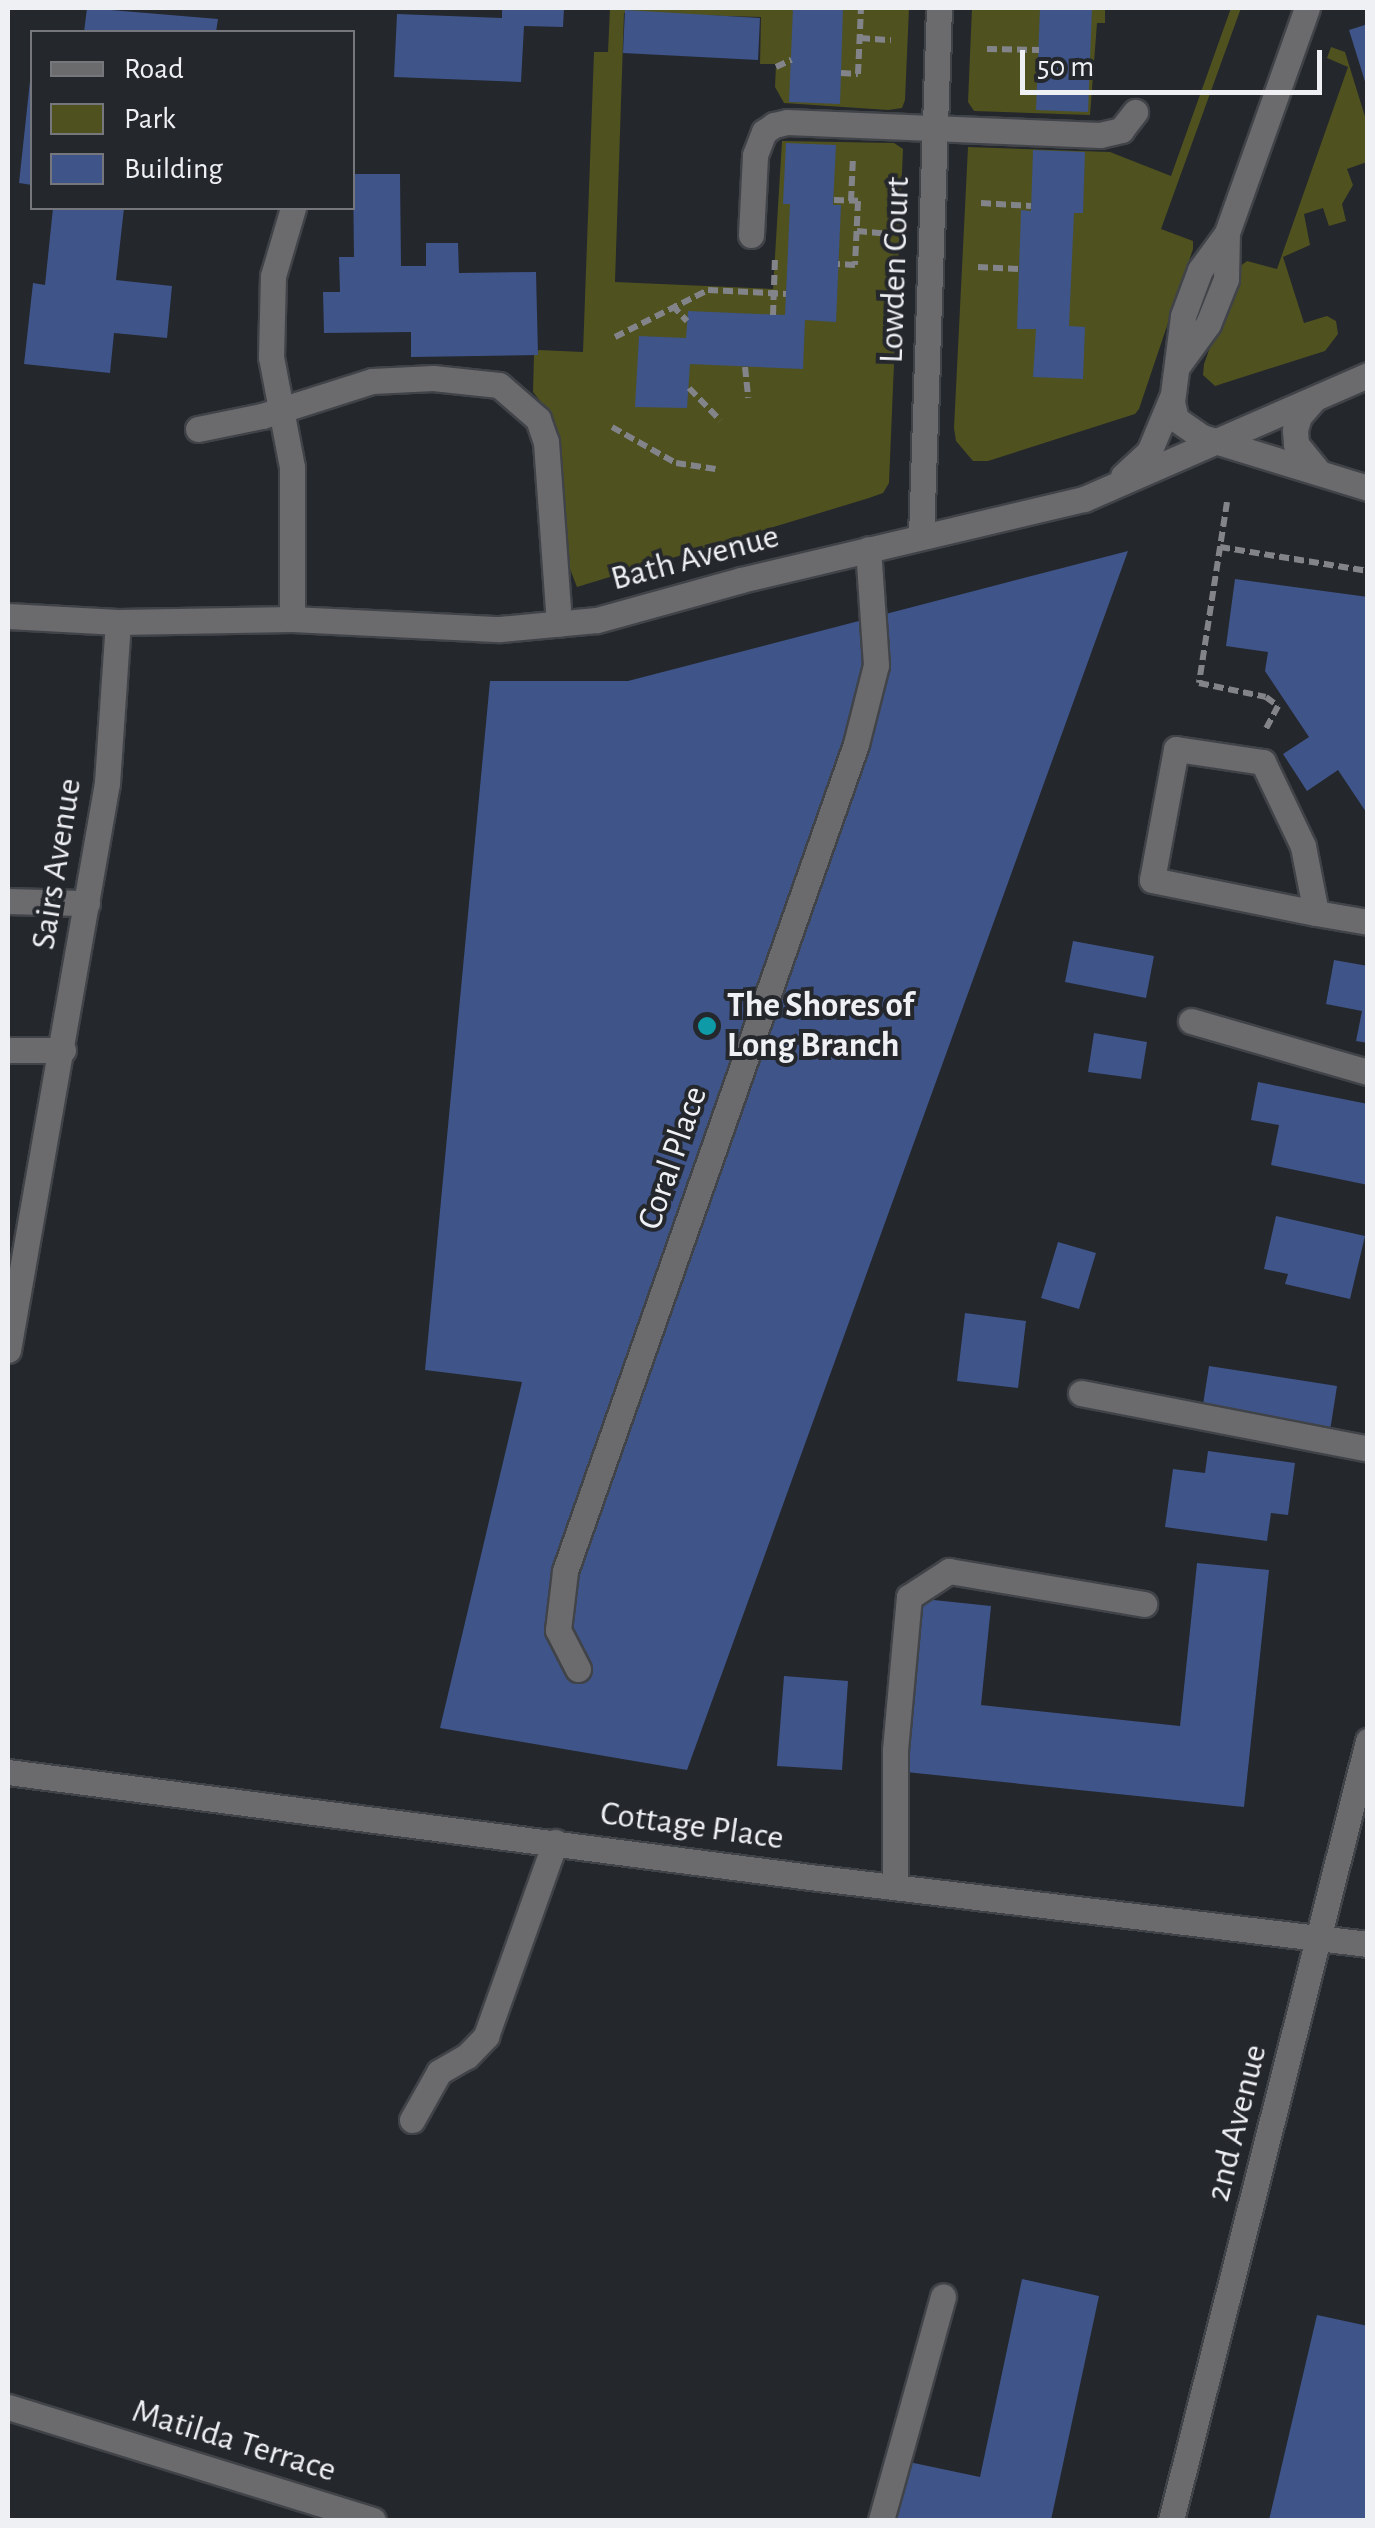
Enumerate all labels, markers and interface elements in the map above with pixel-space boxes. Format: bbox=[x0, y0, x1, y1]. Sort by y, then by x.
legend bbox=[30, 30, 355, 210]
scale bar bbox=[1025, 30, 1328, 92]
text: 50 m bbox=[1037, 52, 1094, 82]
text: Road bbox=[124, 54, 184, 84]
text: Park bbox=[124, 104, 176, 134]
text: Building bbox=[124, 154, 223, 184]
street label: Lowden Court bbox=[871, 176, 919, 364]
street label: Bath Avenue bbox=[606, 515, 784, 601]
street label: Sairs Avenue bbox=[23, 776, 91, 952]
place label: The Shores of Long Branch bbox=[727, 985, 914, 1067]
marker: The Shores of Long Branch bbox=[696, 1015, 718, 1037]
street label: Coral Place bbox=[629, 1081, 717, 1235]
street label: Cottage Place bbox=[598, 1792, 786, 1860]
street label: 2nd Avenue bbox=[1197, 2040, 1277, 2206]
street label: Matilda Terrace bbox=[127, 2390, 341, 2492]

